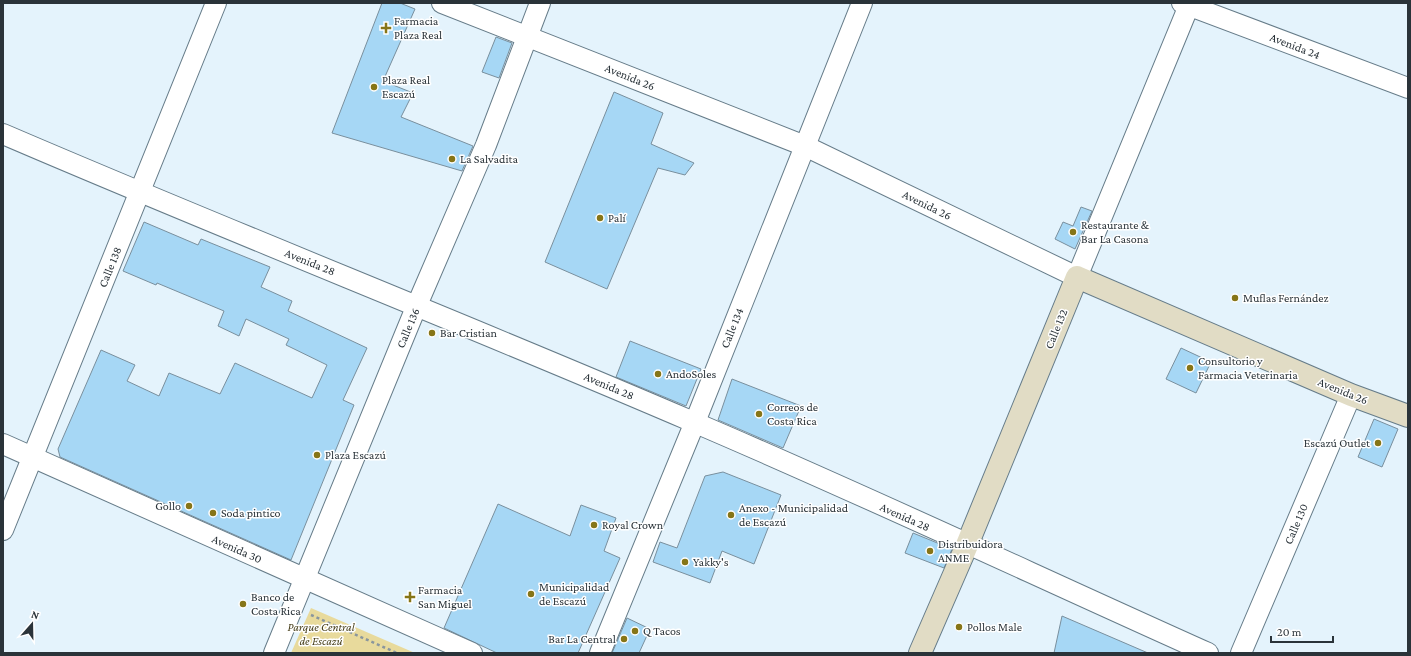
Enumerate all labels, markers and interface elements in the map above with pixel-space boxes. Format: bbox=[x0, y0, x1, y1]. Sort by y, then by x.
place label: Farmacia Plaza Real bbox=[394, 14, 442, 42]
marker: Farmacia Plaza Real bbox=[381, 23, 391, 33]
street label: Avenida 24 bbox=[1268, 30, 1322, 62]
street label: Avenida 26 bbox=[603, 61, 657, 93]
place label: Plaza Real Escazú bbox=[382, 73, 430, 101]
marker: Plaza Real Escazú bbox=[369, 82, 379, 92]
place label: La Salvadita bbox=[460, 152, 518, 166]
marker: La Salvadita bbox=[447, 154, 457, 164]
street label: Avenida 26 bbox=[900, 187, 954, 223]
place label: Palí bbox=[608, 211, 627, 225]
marker: Palí bbox=[595, 213, 605, 223]
place label: Restaurante & Bar La Casona bbox=[1081, 218, 1150, 246]
marker: Restaurante & Bar La Casona bbox=[1068, 227, 1078, 237]
street label: Calle 138 bbox=[96, 245, 124, 289]
street label: Avenida 28 bbox=[283, 246, 337, 278]
place label: Muflas Fernández bbox=[1243, 291, 1329, 305]
marker: Muflas Fernández bbox=[1230, 293, 1240, 303]
street label: Calle 136 bbox=[393, 306, 423, 350]
street label: Calle 134 bbox=[718, 306, 746, 350]
street label: Calle 132 bbox=[1042, 307, 1070, 351]
place label: Bar Cristian bbox=[440, 326, 497, 340]
marker: Bar Cristian bbox=[427, 328, 437, 338]
place label: Consultorio y Farmacia Veterinaria bbox=[1198, 354, 1298, 382]
marker: Consultorio y Farmacia Veterinaria bbox=[1185, 363, 1195, 373]
place label: AndoSoles bbox=[666, 367, 717, 381]
street label: Avenida 28 bbox=[582, 369, 636, 403]
marker: AndoSoles bbox=[653, 369, 663, 379]
street label: Avenida 26 bbox=[1316, 375, 1370, 407]
place label: Correos de Costa Rica bbox=[767, 400, 818, 428]
marker: Correos de Costa Rica bbox=[754, 409, 764, 419]
place label: Escazú Outlet bbox=[1304, 436, 1371, 450]
marker: Escazú Outlet bbox=[1373, 438, 1383, 448]
place label: Plaza Escazú bbox=[325, 448, 386, 462]
marker: Plaza Escazú bbox=[312, 450, 322, 460]
place label: Gollo bbox=[155, 499, 181, 513]
street label: Avenida 28 bbox=[878, 500, 932, 534]
marker: Gollo bbox=[184, 501, 194, 511]
place label: Anexo - Municipalidad de Escazú bbox=[739, 501, 849, 529]
street label: Calle 130 bbox=[1281, 501, 1311, 546]
place label: Soda pintico bbox=[221, 506, 281, 520]
marker: Soda pintico bbox=[208, 508, 218, 518]
marker: Anexo - Municipalidad de Escazú bbox=[726, 510, 736, 520]
place label: Royal Crown bbox=[602, 518, 664, 532]
marker: Royal Crown bbox=[589, 520, 599, 530]
street label: Avenida 30 bbox=[210, 532, 264, 566]
place label: Distribuidora ANME bbox=[938, 537, 1003, 565]
marker: Distribuidora ANME bbox=[925, 546, 935, 556]
place label: Yakky's bbox=[693, 555, 729, 569]
marker: Yakky's bbox=[680, 557, 690, 567]
place label: Municipalidad de Escazú bbox=[539, 580, 610, 608]
place label: Farmacia San Miguel bbox=[418, 583, 472, 611]
marker: Municipalidad de Escazú bbox=[526, 589, 536, 599]
place label: Banco de Costa Rica bbox=[251, 590, 301, 618]
marker: Farmacia San Miguel bbox=[405, 592, 415, 602]
marker: Banco de Costa Rica bbox=[238, 599, 248, 609]
north arrow bbox=[12, 604, 52, 644]
text: N bbox=[30, 608, 41, 622]
scale bar bbox=[1271, 618, 1333, 644]
park label: Parque Central de Escazú bbox=[287, 620, 356, 648]
place label: Pollos Male bbox=[967, 620, 1022, 634]
marker: Pollos Male bbox=[954, 622, 964, 632]
place label: Q Tacos bbox=[643, 624, 681, 638]
text: 20 m bbox=[1277, 625, 1302, 639]
marker: Q Tacos bbox=[630, 626, 640, 636]
place label: Bar La Central bbox=[548, 632, 616, 646]
marker: Bar La Central bbox=[619, 634, 629, 644]

